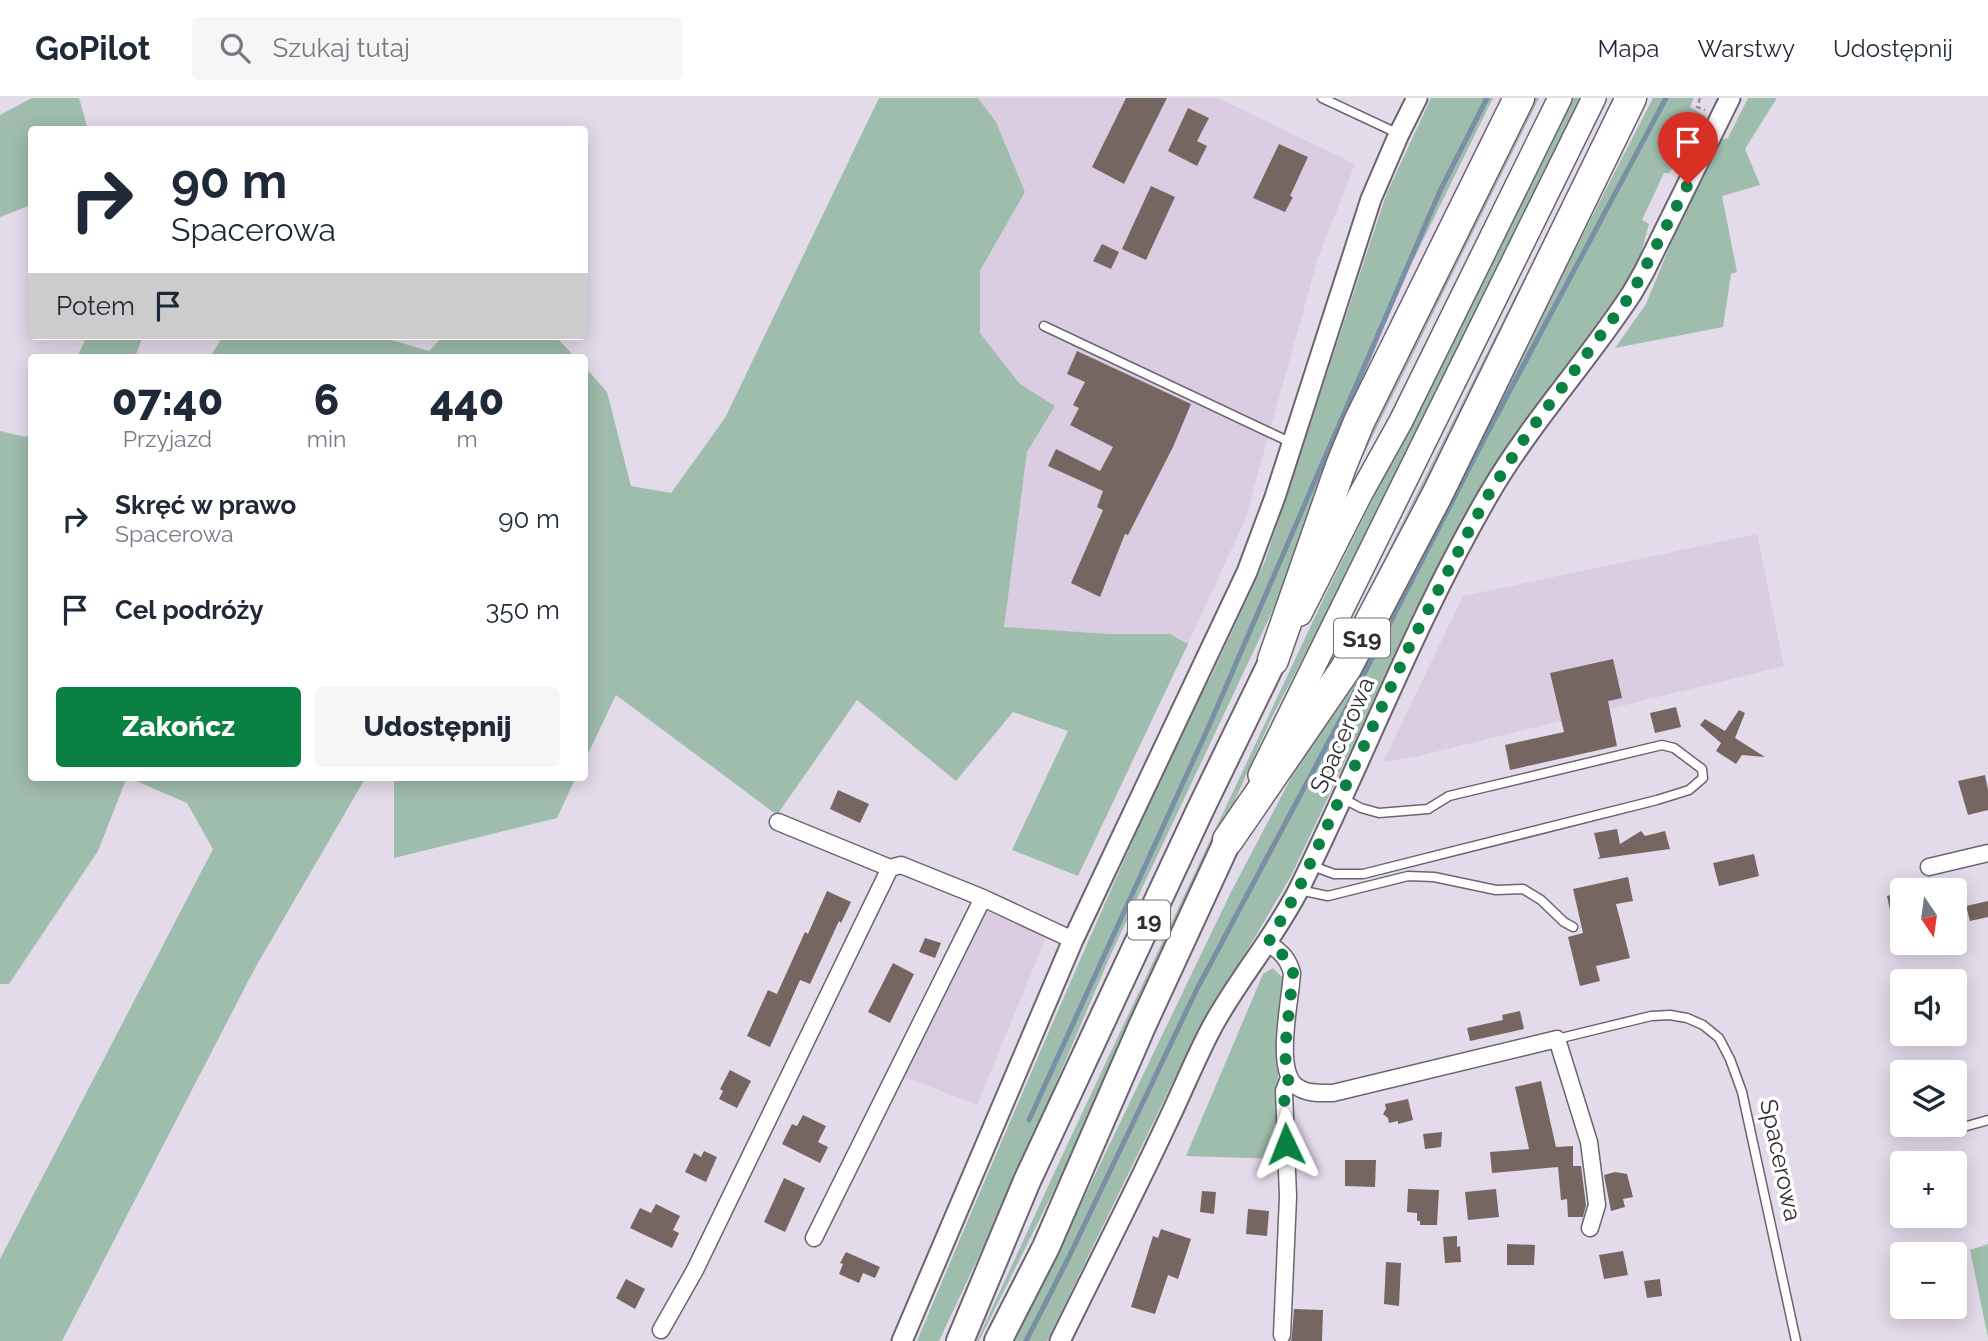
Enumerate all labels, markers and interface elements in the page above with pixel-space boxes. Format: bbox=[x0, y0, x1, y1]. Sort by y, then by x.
search box bbox=[192, 17, 682, 80]
text: GoPilot bbox=[35, 29, 150, 68]
icon: search bbox=[216, 29, 254, 67]
text: Szukaj tutaj bbox=[272, 33, 410, 63]
text: Mapa bbox=[1598, 34, 1659, 63]
text: Warstwy bbox=[1697, 34, 1795, 63]
text: Udostępnij bbox=[1833, 34, 1953, 63]
pin bbox=[1658, 112, 1718, 184]
icon: arrive bbox=[1669, 123, 1707, 161]
text: 90 m bbox=[171, 152, 287, 209]
icon: right bbox=[56, 154, 147, 245]
text: Spacerowa bbox=[171, 211, 336, 248]
icon: arrive bbox=[149, 287, 187, 325]
text: Potem bbox=[56, 291, 135, 321]
text: 07:40 bbox=[112, 376, 223, 425]
text: 6 bbox=[314, 376, 339, 425]
text: 440 bbox=[430, 376, 504, 425]
text: Przyjazd bbox=[123, 425, 212, 452]
text: min bbox=[307, 425, 346, 452]
text: m bbox=[457, 425, 478, 452]
text: Skręć w prawo bbox=[115, 490, 296, 520]
icon: right bbox=[56, 500, 94, 538]
text: 90 m bbox=[498, 504, 560, 534]
text: Spacerowa bbox=[115, 520, 234, 547]
icon: arrive bbox=[56, 591, 94, 629]
text: Cel podróży bbox=[115, 595, 264, 625]
text: 350 m bbox=[486, 595, 560, 625]
road number: S19 bbox=[1334, 618, 1390, 658]
street label: Spacerowa bbox=[1304, 673, 1380, 797]
button: Zakończ bbox=[56, 687, 301, 767]
button: Udostępnij bbox=[315, 687, 560, 767]
north arrow bbox=[1890, 878, 1967, 956]
map controls bbox=[1890, 878, 1967, 1319]
road number: 19 bbox=[1128, 900, 1170, 940]
button: sound bbox=[1890, 969, 1967, 1046]
button: layers bbox=[1890, 1060, 1967, 1137]
street label: Spacerowa bbox=[1754, 1096, 1808, 1224]
position arrow bbox=[1249, 1107, 1323, 1181]
button: + bbox=[1890, 1151, 1967, 1228]
button: − bbox=[1890, 1242, 1967, 1319]

